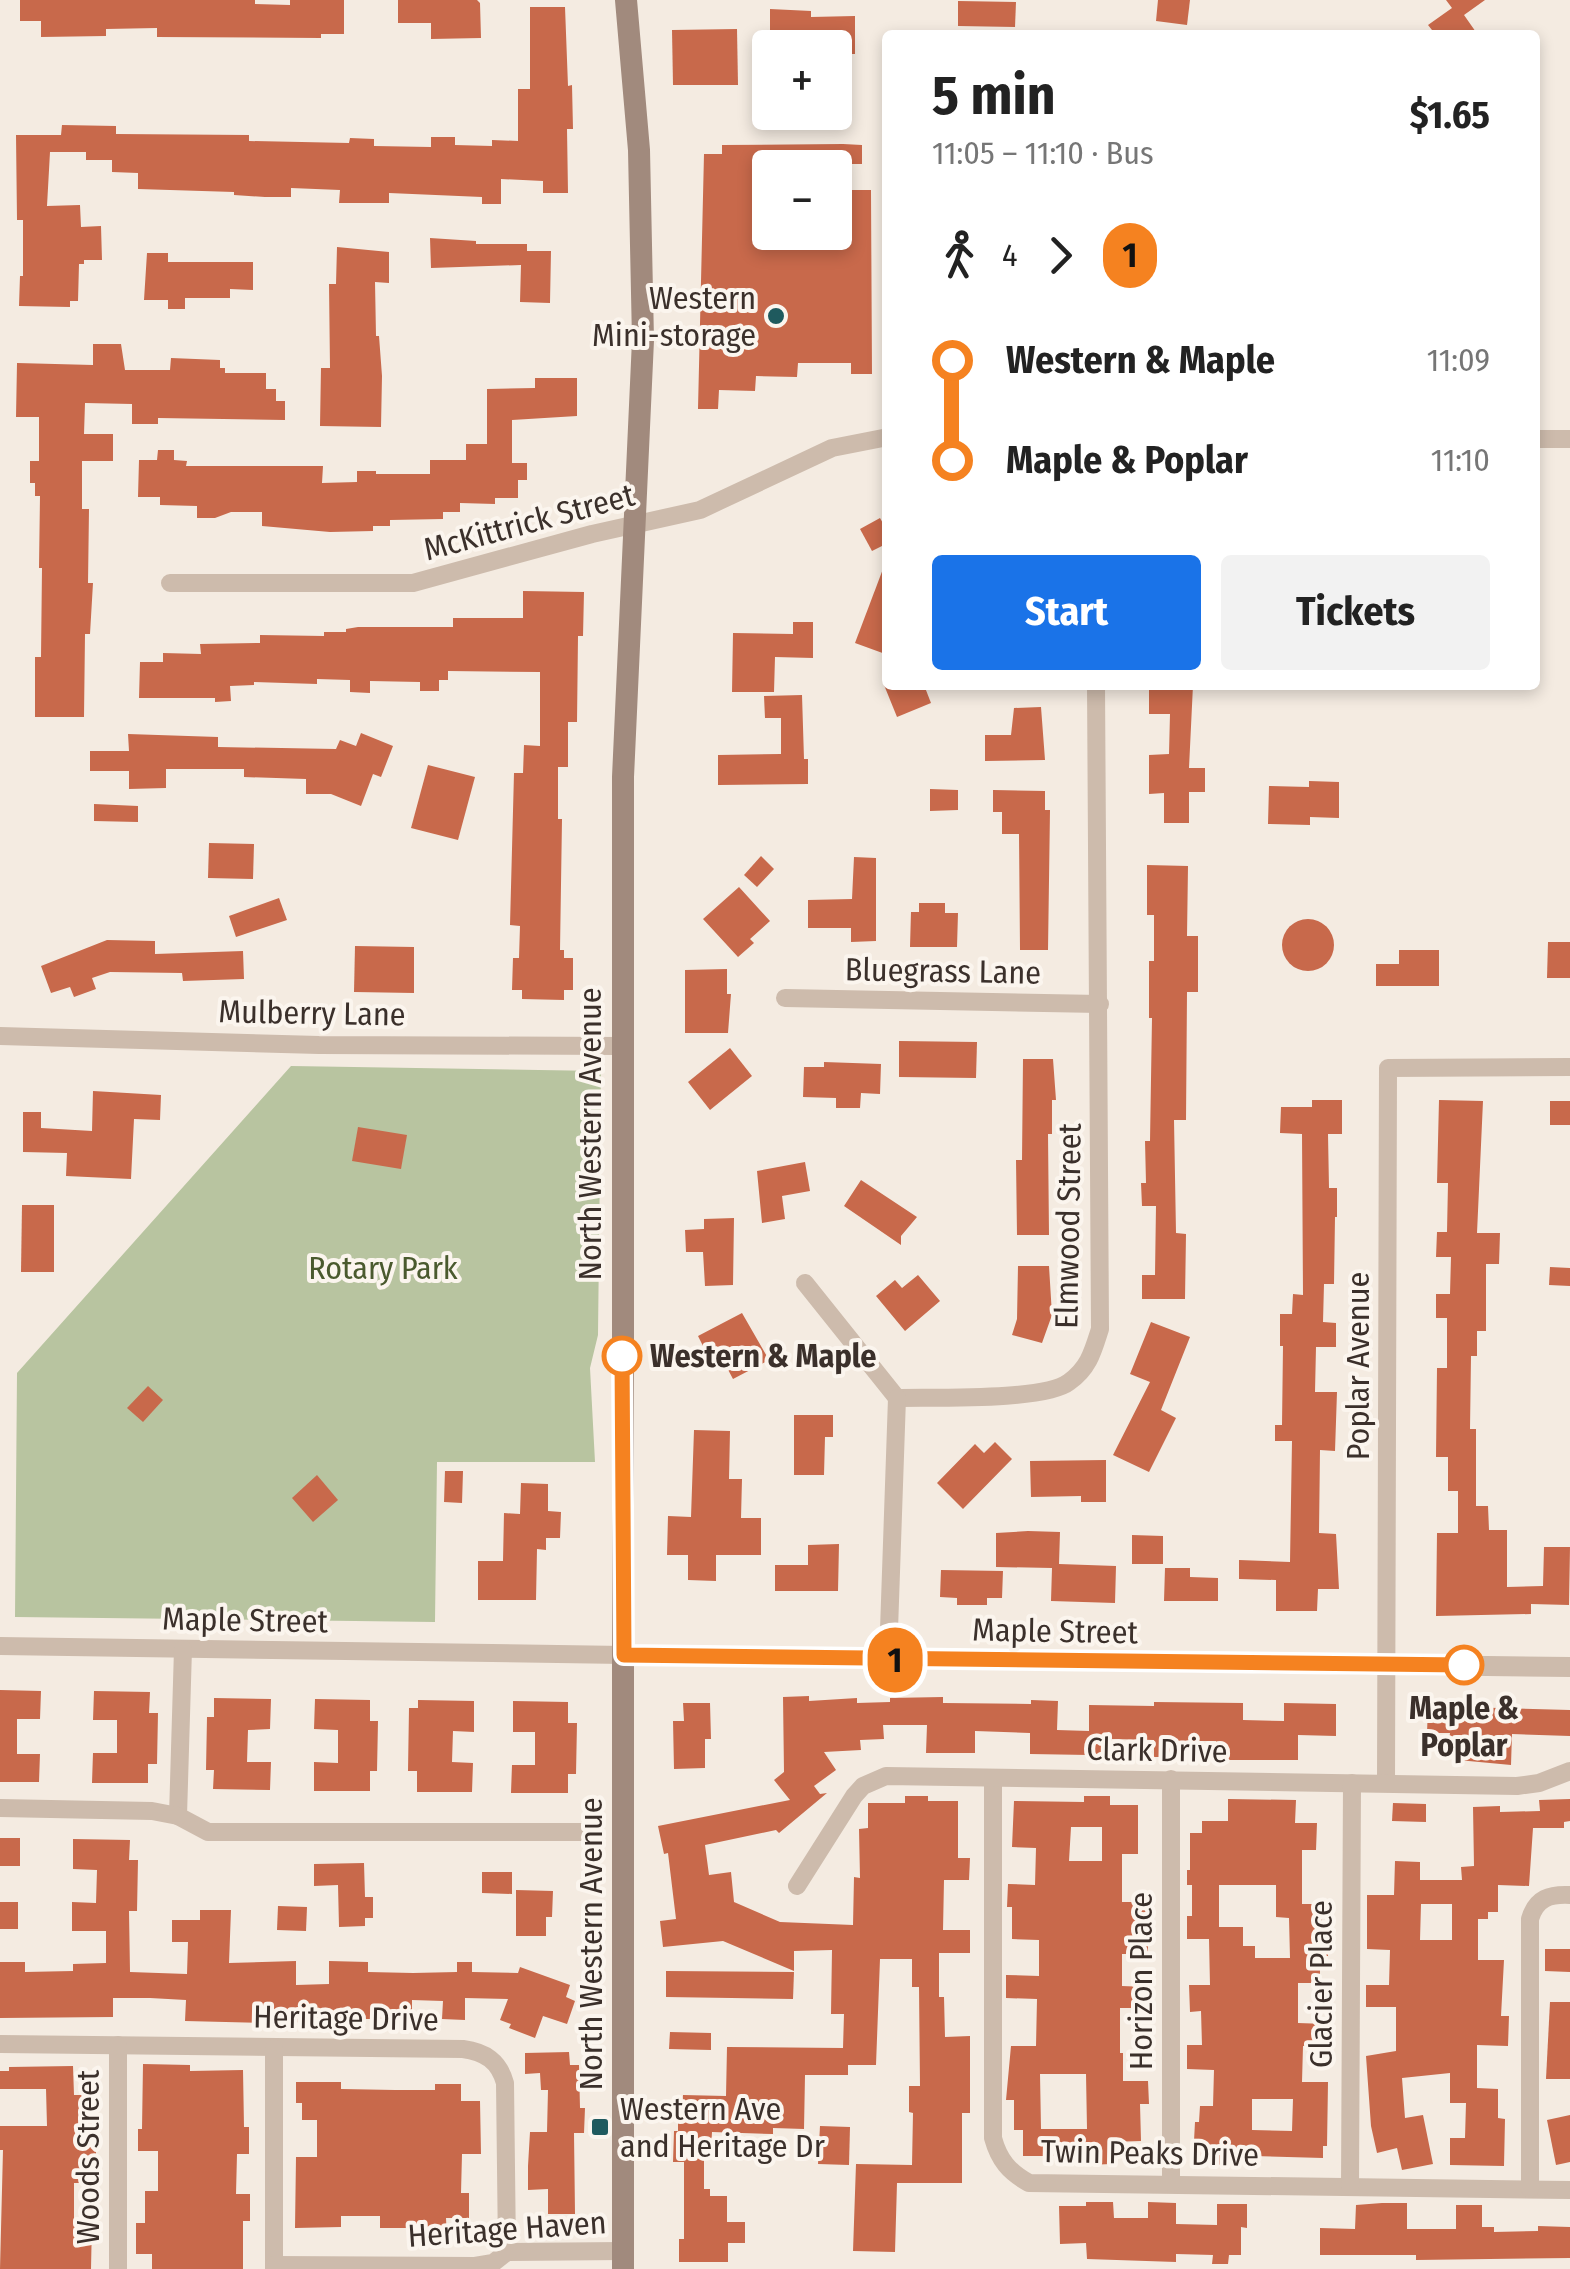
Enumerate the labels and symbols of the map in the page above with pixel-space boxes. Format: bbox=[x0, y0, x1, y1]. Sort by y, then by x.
place label: Western Mini-storage bbox=[592, 279, 756, 354]
marker: Western Mini-storage bbox=[765, 305, 787, 327]
street label: McKittrick Street bbox=[420, 476, 639, 568]
street label: Bluegrass Lane bbox=[845, 950, 1041, 992]
street label: North Western Avenue bbox=[571, 988, 609, 1280]
street label: Mulberry Lane bbox=[218, 992, 406, 1034]
street label: Elmwood Street bbox=[1047, 1122, 1089, 1329]
park label: Rotary Park bbox=[308, 1249, 458, 1287]
street label: Poplar Avenue bbox=[1339, 1272, 1377, 1460]
marker: Western & Maple bbox=[603, 1337, 641, 1375]
place label: Western & Maple bbox=[650, 1337, 877, 1375]
street label: Maple Street bbox=[162, 1600, 329, 1640]
street label: Maple Street bbox=[972, 1611, 1139, 1651]
line badge: 1 bbox=[862, 1628, 928, 1692]
marker: Maple & Poplar bbox=[1445, 1646, 1483, 1684]
place label: Maple & Poplar bbox=[1409, 1689, 1519, 1764]
street label: Clark Drive bbox=[1086, 1730, 1228, 1770]
street label: North Western Avenue bbox=[572, 1798, 610, 2090]
street label: Horizon Place bbox=[1122, 1892, 1160, 2070]
street label: Glacier Place bbox=[1302, 1900, 1340, 2068]
street label: Heritage Drive bbox=[253, 1997, 439, 2039]
street label: Woods Street bbox=[69, 2069, 107, 2244]
place label: Western Ave and Heritage Dr bbox=[620, 2090, 825, 2165]
marker: Western Ave and Heritage Dr bbox=[589, 2116, 611, 2138]
street label: Twin Peaks Drive bbox=[1041, 2132, 1259, 2174]
street label: Heritage Haven bbox=[406, 2203, 608, 2255]

